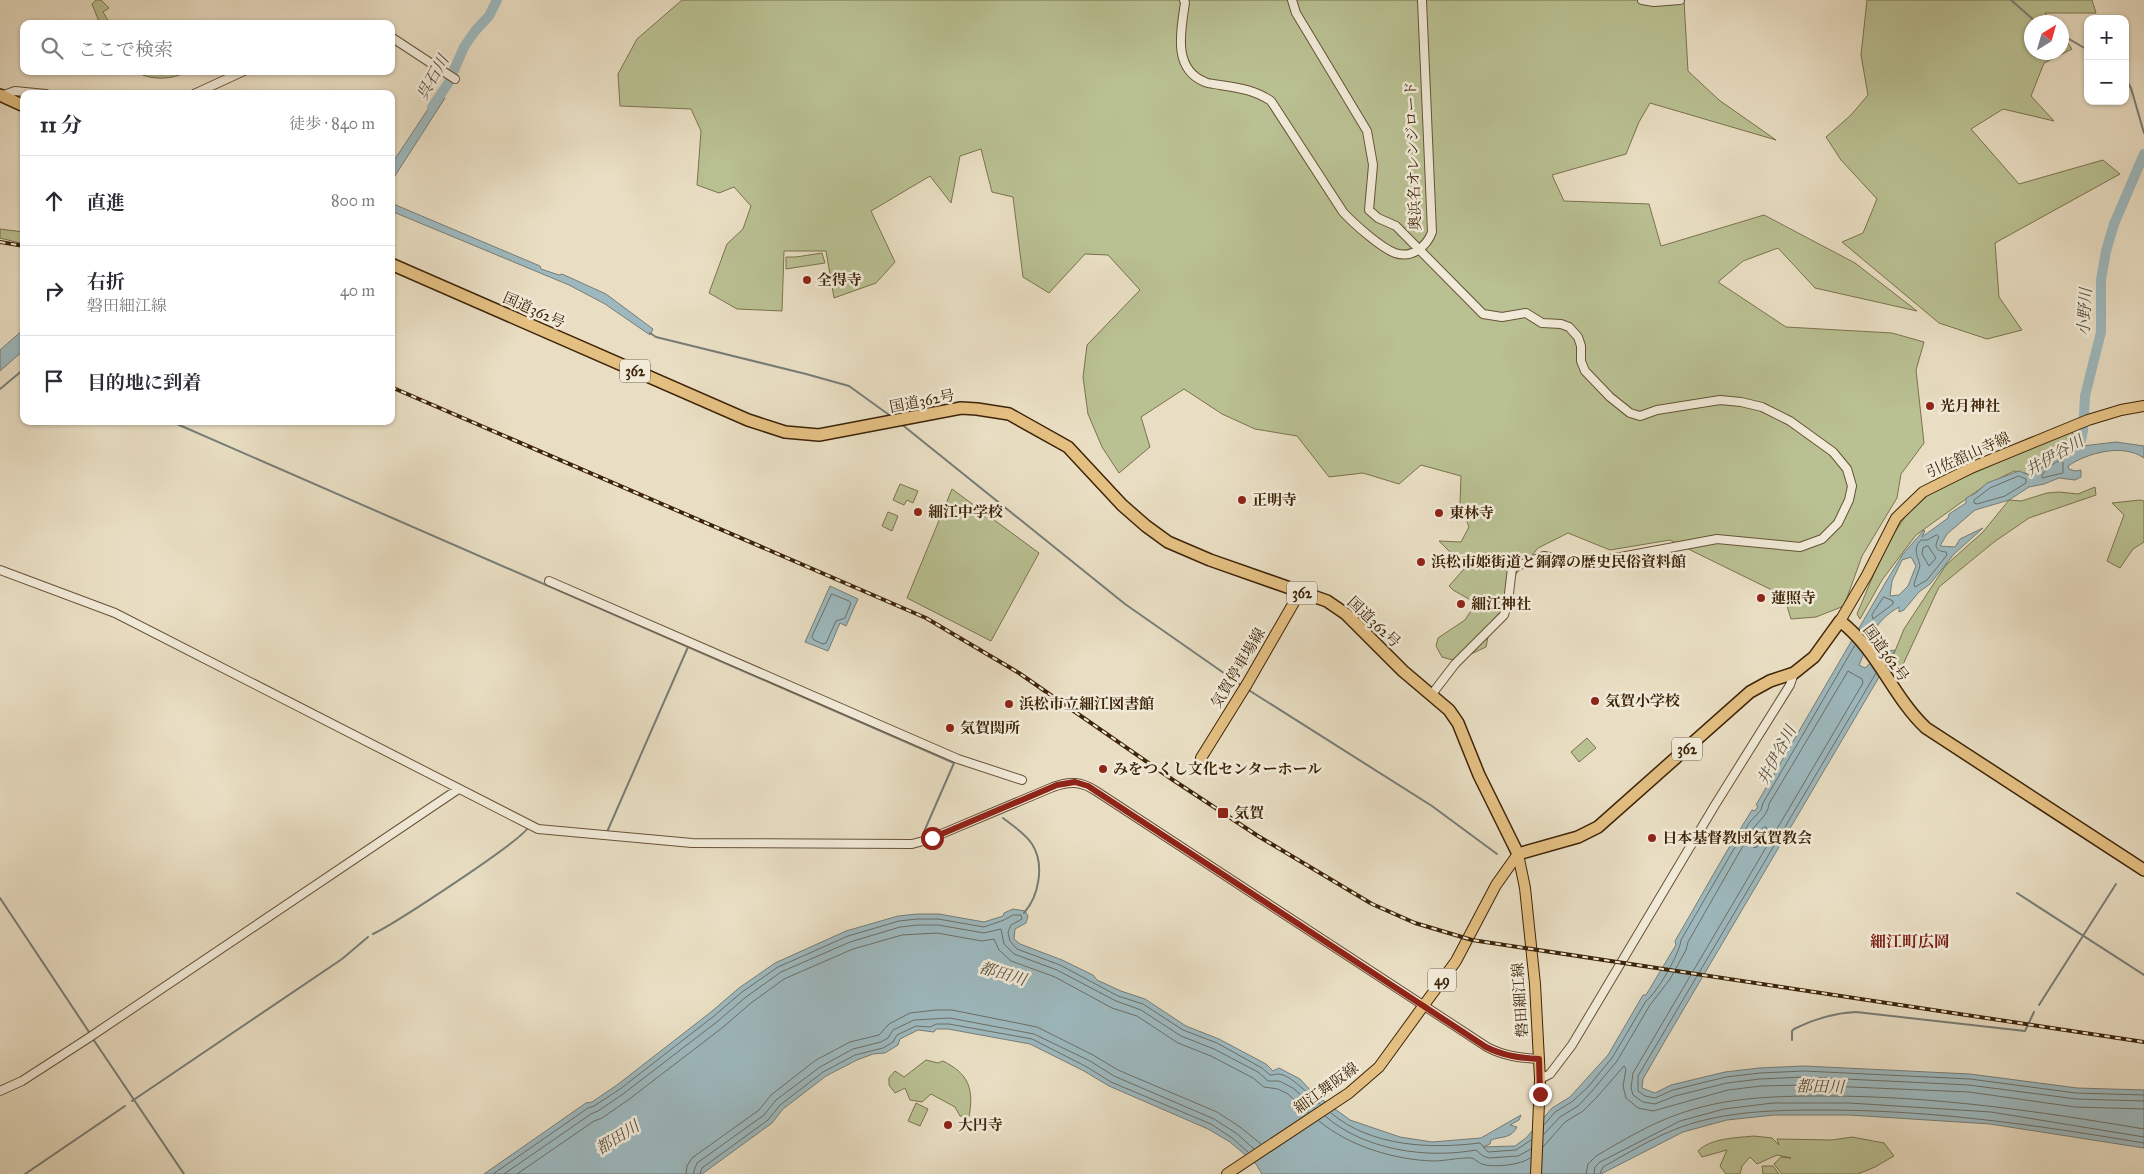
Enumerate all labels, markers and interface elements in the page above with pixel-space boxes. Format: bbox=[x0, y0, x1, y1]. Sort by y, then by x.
north arrow bbox=[2024, 15, 2069, 60]
map controls bbox=[2084, 15, 2129, 105]
button: + bbox=[2084, 15, 2129, 60]
search box bbox=[20, 20, 395, 75]
icon: search bbox=[38, 34, 66, 62]
text: ここで検索 bbox=[78, 38, 173, 61]
water label: 呉石川 bbox=[412, 50, 453, 103]
button: − bbox=[2084, 60, 2129, 105]
street label: 奥浜名オレンジロード bbox=[1401, 81, 1425, 231]
text: 11 分 bbox=[40, 112, 82, 138]
text: 徒歩 · 840 m bbox=[289, 114, 375, 133]
icon: ahead bbox=[40, 187, 68, 215]
text: 直進 bbox=[87, 191, 125, 214]
text: 800 m bbox=[331, 191, 375, 210]
text: 右折 bbox=[87, 270, 125, 293]
place label: 全得寺 bbox=[817, 271, 862, 289]
marker: 全得寺 bbox=[801, 274, 813, 286]
icon: right bbox=[40, 277, 68, 305]
text: 40 m bbox=[340, 281, 375, 300]
water label: 小野川 bbox=[2074, 286, 2095, 336]
street label: 国道362号 bbox=[500, 288, 568, 332]
text: 磐田細江線 bbox=[87, 296, 167, 315]
road number: 362 bbox=[620, 360, 650, 382]
icon: arrive bbox=[40, 367, 68, 395]
text: 目的地に到着 bbox=[87, 371, 201, 394]
street label: 国道362号 bbox=[888, 386, 956, 416]
place label: 光月神社 bbox=[1940, 397, 2000, 415]
marker: 光月神社 bbox=[1924, 400, 1936, 412]
street label: 引佐舘山寺線 bbox=[1923, 428, 2013, 482]
water label: 井伊谷川 bbox=[2022, 430, 2088, 480]
place label: 正明寺 bbox=[1252, 491, 1297, 509]
marker: 正明寺 bbox=[1236, 494, 1248, 506]
place label: 細江中学校 bbox=[928, 503, 1003, 521]
place label: 東林寺 bbox=[1449, 504, 1494, 522]
marker: 細江中学校 bbox=[912, 506, 924, 518]
marker: 東林寺 bbox=[1433, 507, 1445, 519]
place label: 浜松市姫街道と銅鐸の歴史民俗資料館 bbox=[1431, 553, 1686, 571]
marker: 浜松市姫街道と銅鐸の歴史民俗資料館 bbox=[1415, 556, 1427, 568]
road number: 362 bbox=[1287, 582, 1317, 604]
place label: 蓮照寺 bbox=[1771, 589, 1816, 607]
marker: 蓮照寺 bbox=[1755, 592, 1767, 604]
street label: 国道362号 bbox=[1344, 593, 1404, 651]
place label: 細江神社 bbox=[1471, 595, 1531, 613]
marker: 細江神社 bbox=[1455, 598, 1467, 610]
street label: 国道362号 bbox=[1859, 621, 1913, 685]
street label: 気賀停車場線 bbox=[1207, 625, 1269, 711]
place label: 気賀小学校 bbox=[1605, 692, 1680, 710]
place label: 浜松市立細江図書館 bbox=[1019, 695, 1154, 713]
marker: 気賀小学校 bbox=[1589, 695, 1601, 707]
marker: 浜松市立細江図書館 bbox=[1003, 698, 1015, 710]
place label: 気賀関所 bbox=[960, 719, 1020, 737]
water label: 井伊谷川 bbox=[1753, 721, 1801, 788]
marker: 気賀関所 bbox=[944, 722, 956, 734]
road number: 362 bbox=[1672, 738, 1702, 761]
place label: みをつくし文化センターホール bbox=[1113, 760, 1322, 778]
marker: みをつくし文化センターホール bbox=[1097, 763, 1109, 775]
place label: 気賀 bbox=[1234, 804, 1264, 822]
marker: 気賀 bbox=[1216, 806, 1230, 820]
route start bbox=[921, 827, 944, 850]
place label: 日本基督教団気賀教会 bbox=[1662, 829, 1812, 847]
marker: 日本基督教団気賀教会 bbox=[1646, 832, 1658, 844]
district label: 細江町広岡 bbox=[1870, 932, 1950, 951]
water label: 都田川 bbox=[977, 958, 1030, 990]
street label: 磐田細江線 bbox=[1508, 962, 1532, 1038]
road number: 49 bbox=[1428, 968, 1456, 992]
street label: 細江舞阪線 bbox=[1290, 1059, 1362, 1117]
water label: 都田川 bbox=[1796, 1077, 1846, 1096]
route end bbox=[1529, 1083, 1552, 1106]
water label: 都田川 bbox=[592, 1115, 644, 1158]
place label: 大円寺 bbox=[958, 1116, 1003, 1134]
marker: 大円寺 bbox=[942, 1119, 954, 1131]

